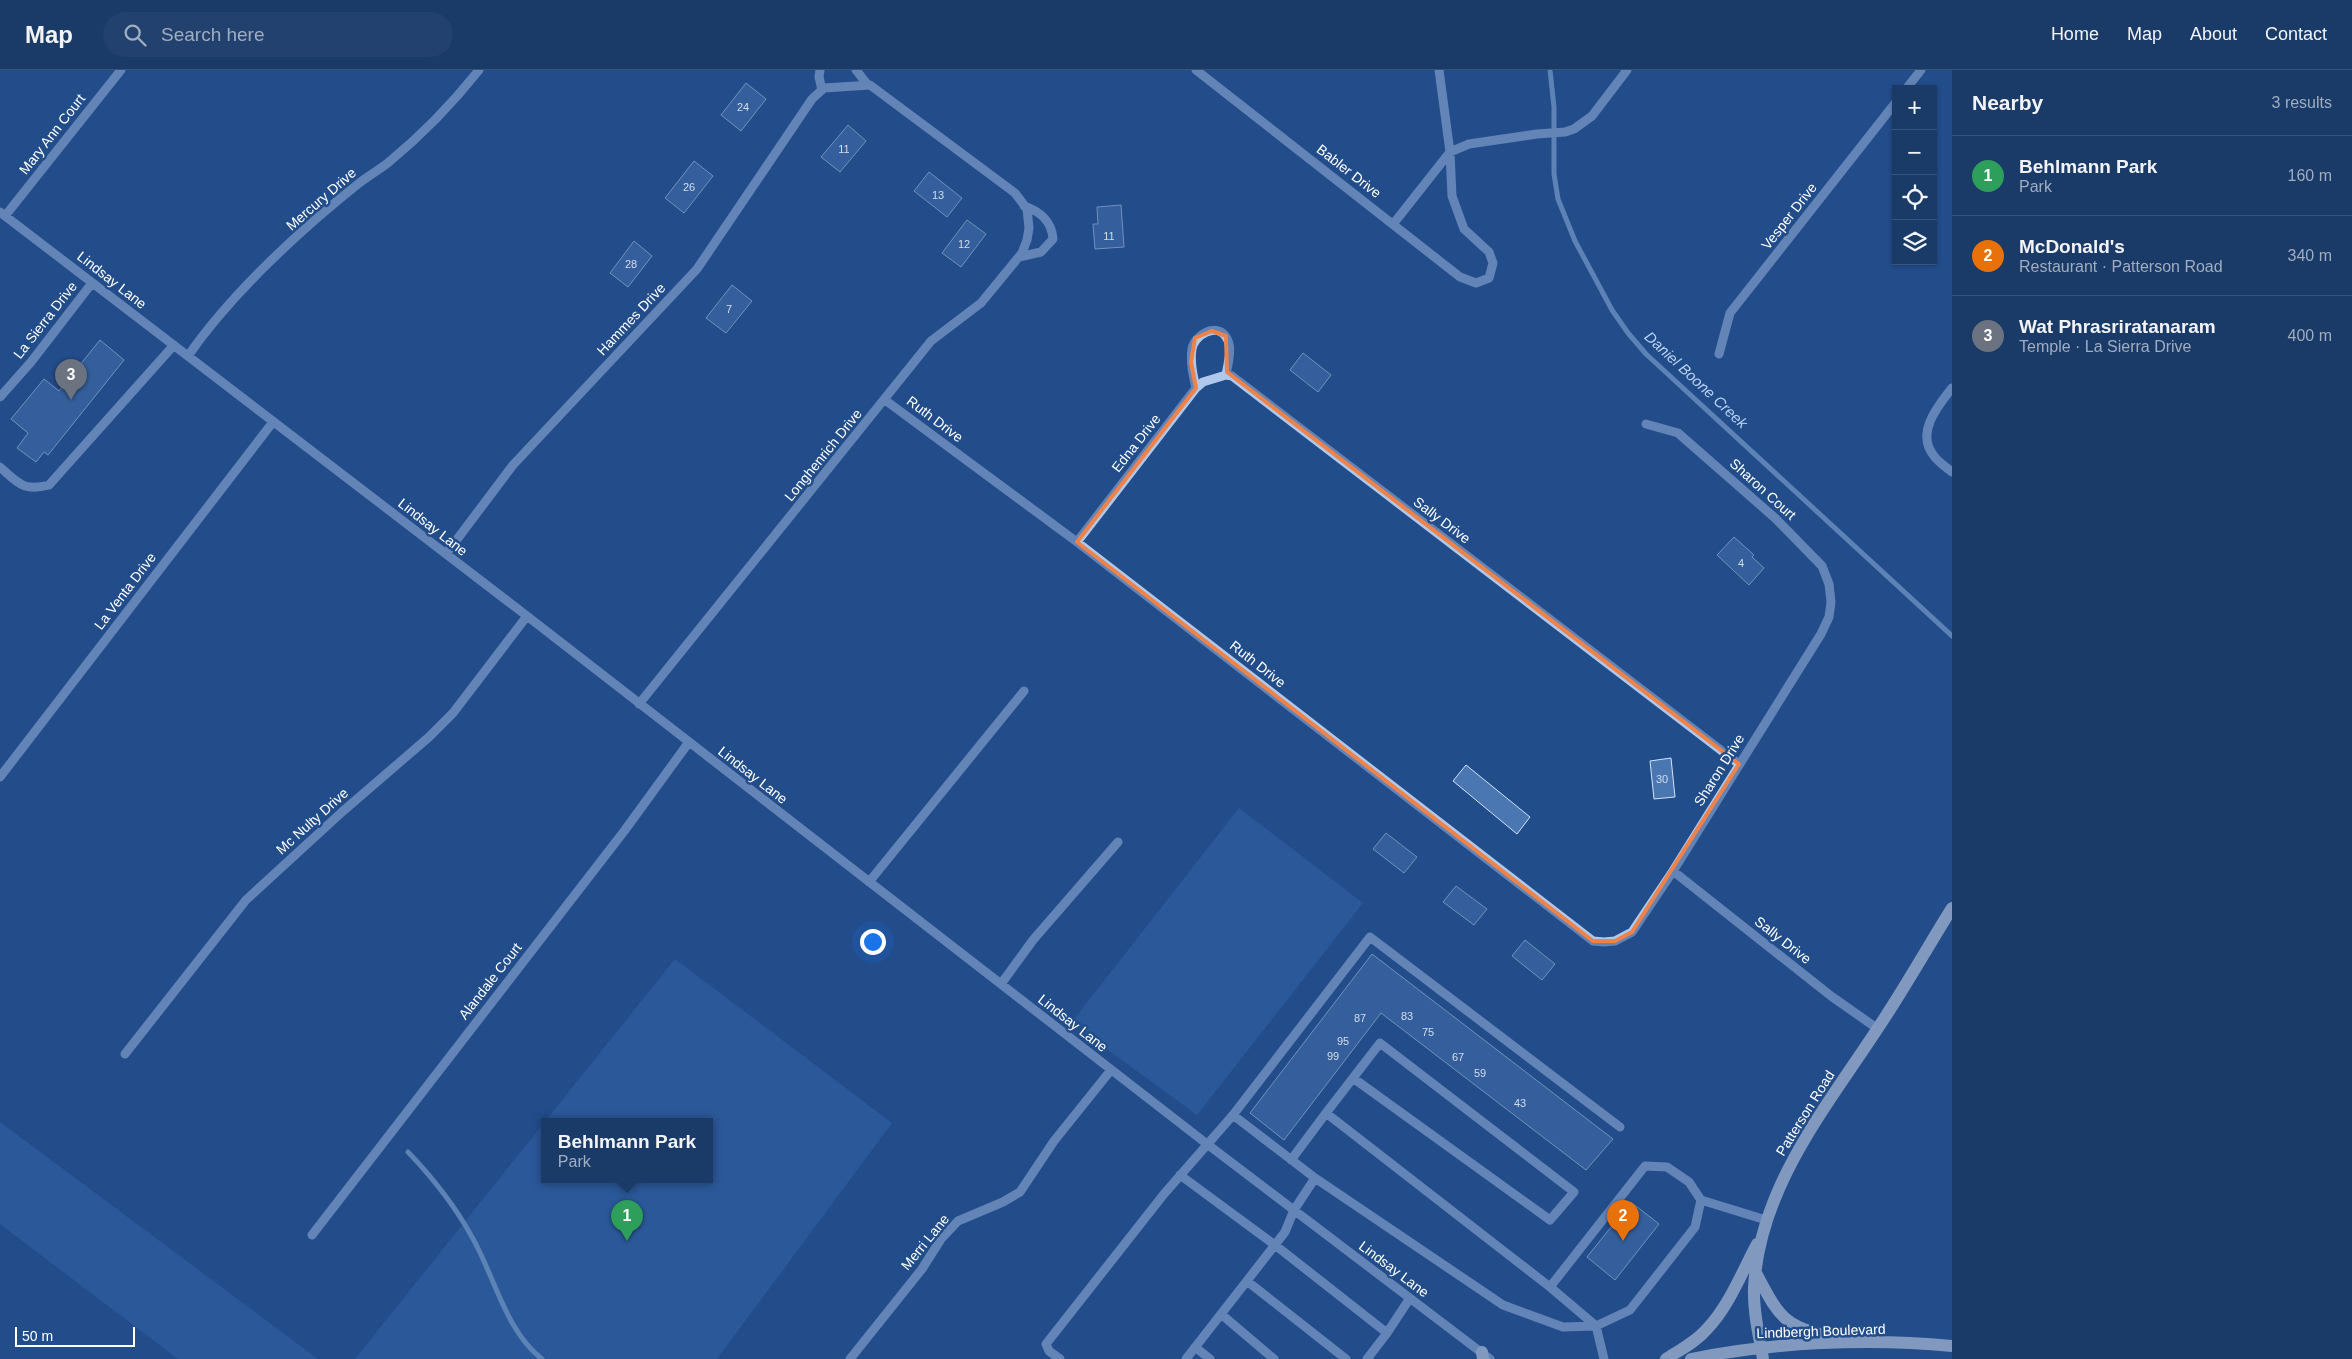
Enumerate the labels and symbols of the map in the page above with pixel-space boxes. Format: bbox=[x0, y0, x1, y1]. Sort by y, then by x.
street label: Mary Ann Court bbox=[16, 91, 88, 177]
house number: 24 bbox=[737, 101, 749, 113]
street label: Babler Drive bbox=[1314, 141, 1384, 201]
house number: 11 bbox=[838, 143, 850, 155]
street label: Mercury Drive bbox=[283, 164, 359, 234]
street label: Vesper Drive bbox=[1758, 179, 1820, 253]
house number: 26 bbox=[683, 181, 695, 193]
house number: 13 bbox=[932, 189, 944, 201]
house number: 11 bbox=[1103, 230, 1115, 242]
house number: 12 bbox=[958, 238, 970, 250]
street label: Lindsay Lane bbox=[74, 248, 150, 312]
house number: 28 bbox=[625, 258, 637, 270]
street label: La Sierra Drive bbox=[10, 278, 80, 362]
street label: Hammes Drive bbox=[594, 280, 669, 358]
house number: 7 bbox=[726, 303, 732, 315]
water label: Daniel Boone Creek bbox=[1641, 328, 1752, 433]
pin: 3 bbox=[55, 359, 87, 400]
street label: Ruth Drive bbox=[904, 393, 966, 445]
street label: Longhenrich Drive bbox=[781, 406, 865, 504]
street label: Edna Drive bbox=[1108, 411, 1164, 475]
street label: Sharon Court bbox=[1727, 455, 1799, 523]
street label: Sally Drive bbox=[1410, 493, 1474, 547]
street label: Lindsay Lane bbox=[395, 495, 471, 559]
street label: La Venta Drive bbox=[91, 549, 159, 632]
house number: 4 bbox=[1738, 557, 1744, 569]
street label: Ruth Drive bbox=[1227, 637, 1289, 691]
street label: Sharon Drive bbox=[1691, 731, 1748, 809]
street label: Lindsay Lane bbox=[715, 743, 791, 807]
house number: 30 bbox=[1656, 773, 1668, 785]
street label: Mc Nulty Drive bbox=[273, 784, 351, 857]
street label: Sally Drive bbox=[1752, 913, 1814, 967]
your location bbox=[860, 929, 886, 955]
street label: Alandale Court bbox=[455, 940, 525, 1022]
street label: Lindsay Lane bbox=[1035, 991, 1111, 1055]
house number: 83 bbox=[1401, 1010, 1413, 1022]
house number: 87 bbox=[1354, 1012, 1366, 1024]
house number: 75 bbox=[1422, 1026, 1434, 1038]
house number: 95 bbox=[1337, 1035, 1349, 1047]
house number: 99 bbox=[1327, 1050, 1339, 1062]
house number: 67 bbox=[1452, 1051, 1464, 1063]
house number: 59 bbox=[1474, 1067, 1486, 1079]
street label: Patterson Road bbox=[1772, 1068, 1838, 1158]
house number: 43 bbox=[1514, 1097, 1526, 1109]
pin: 1 bbox=[611, 1200, 643, 1241]
pin: 2 bbox=[1607, 1200, 1639, 1241]
street label: Merri Lane bbox=[898, 1211, 952, 1273]
street label: Lindsay Lane bbox=[1356, 1238, 1432, 1301]
street label: Lindbergh Boulevard bbox=[1756, 1321, 1886, 1341]
scale bar bbox=[15, 1324, 135, 1347]

